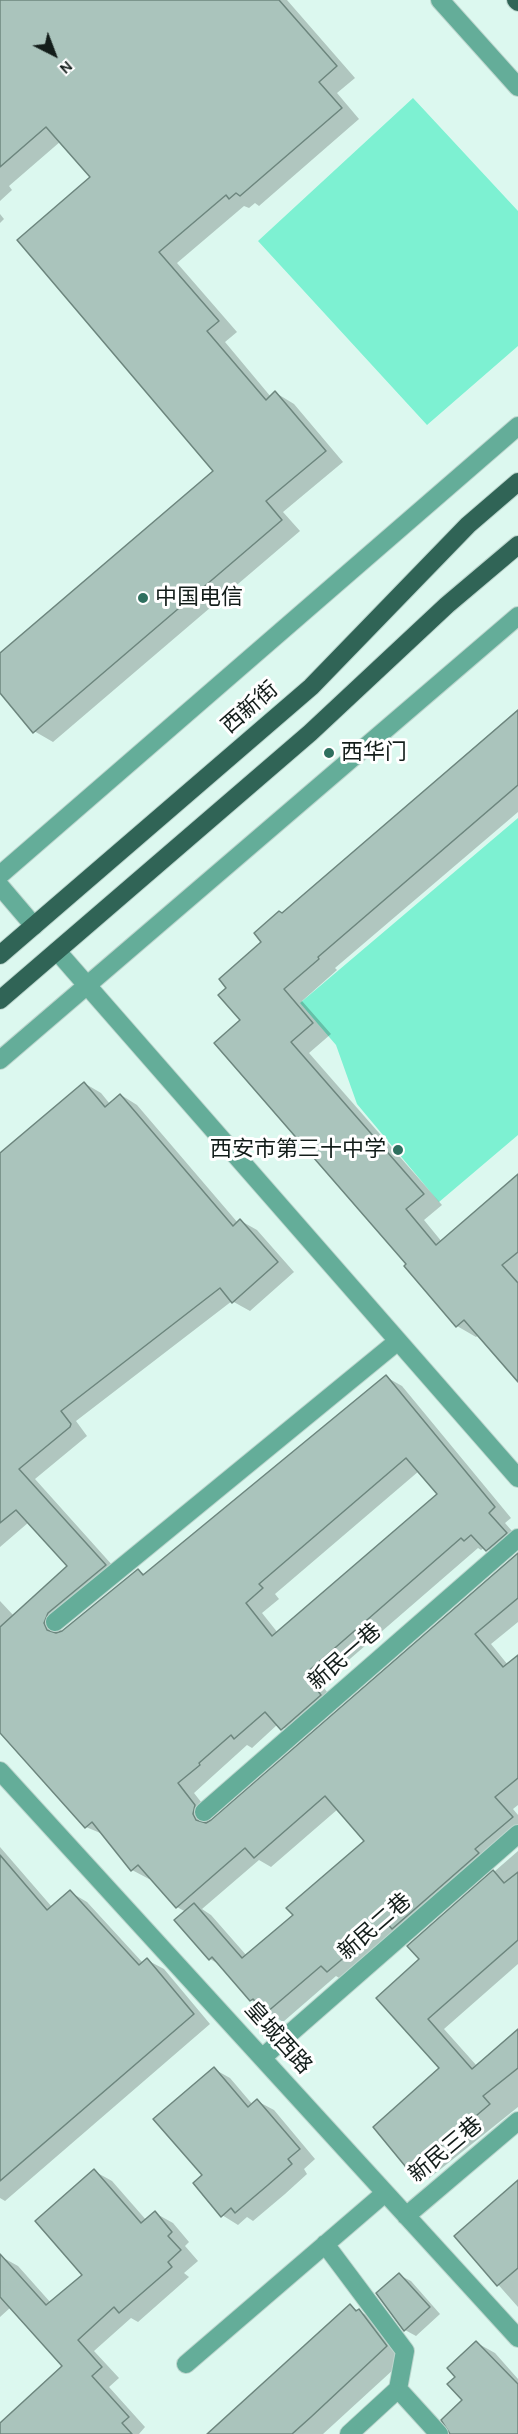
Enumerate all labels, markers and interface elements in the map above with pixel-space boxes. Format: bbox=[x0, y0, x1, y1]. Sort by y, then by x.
north arrow bbox=[24, 24, 84, 84]
text: N bbox=[56, 57, 77, 79]
place label: 中国电信 bbox=[155, 585, 243, 611]
marker: 中国电信 bbox=[136, 591, 150, 605]
street label: 西新街 bbox=[216, 676, 284, 740]
place label: 西华门 bbox=[341, 740, 407, 766]
marker: 西华门 bbox=[322, 746, 336, 760]
place label: 西安市第三十中学 bbox=[210, 1137, 386, 1163]
marker: 西安市第三十中学 bbox=[391, 1143, 405, 1157]
street label: 新民一巷 bbox=[303, 1618, 387, 1696]
street label: 新民二巷 bbox=[333, 1888, 417, 1966]
street label: 皇城西路 bbox=[239, 1996, 317, 2080]
street label: 新民三巷 bbox=[404, 2112, 488, 2188]

